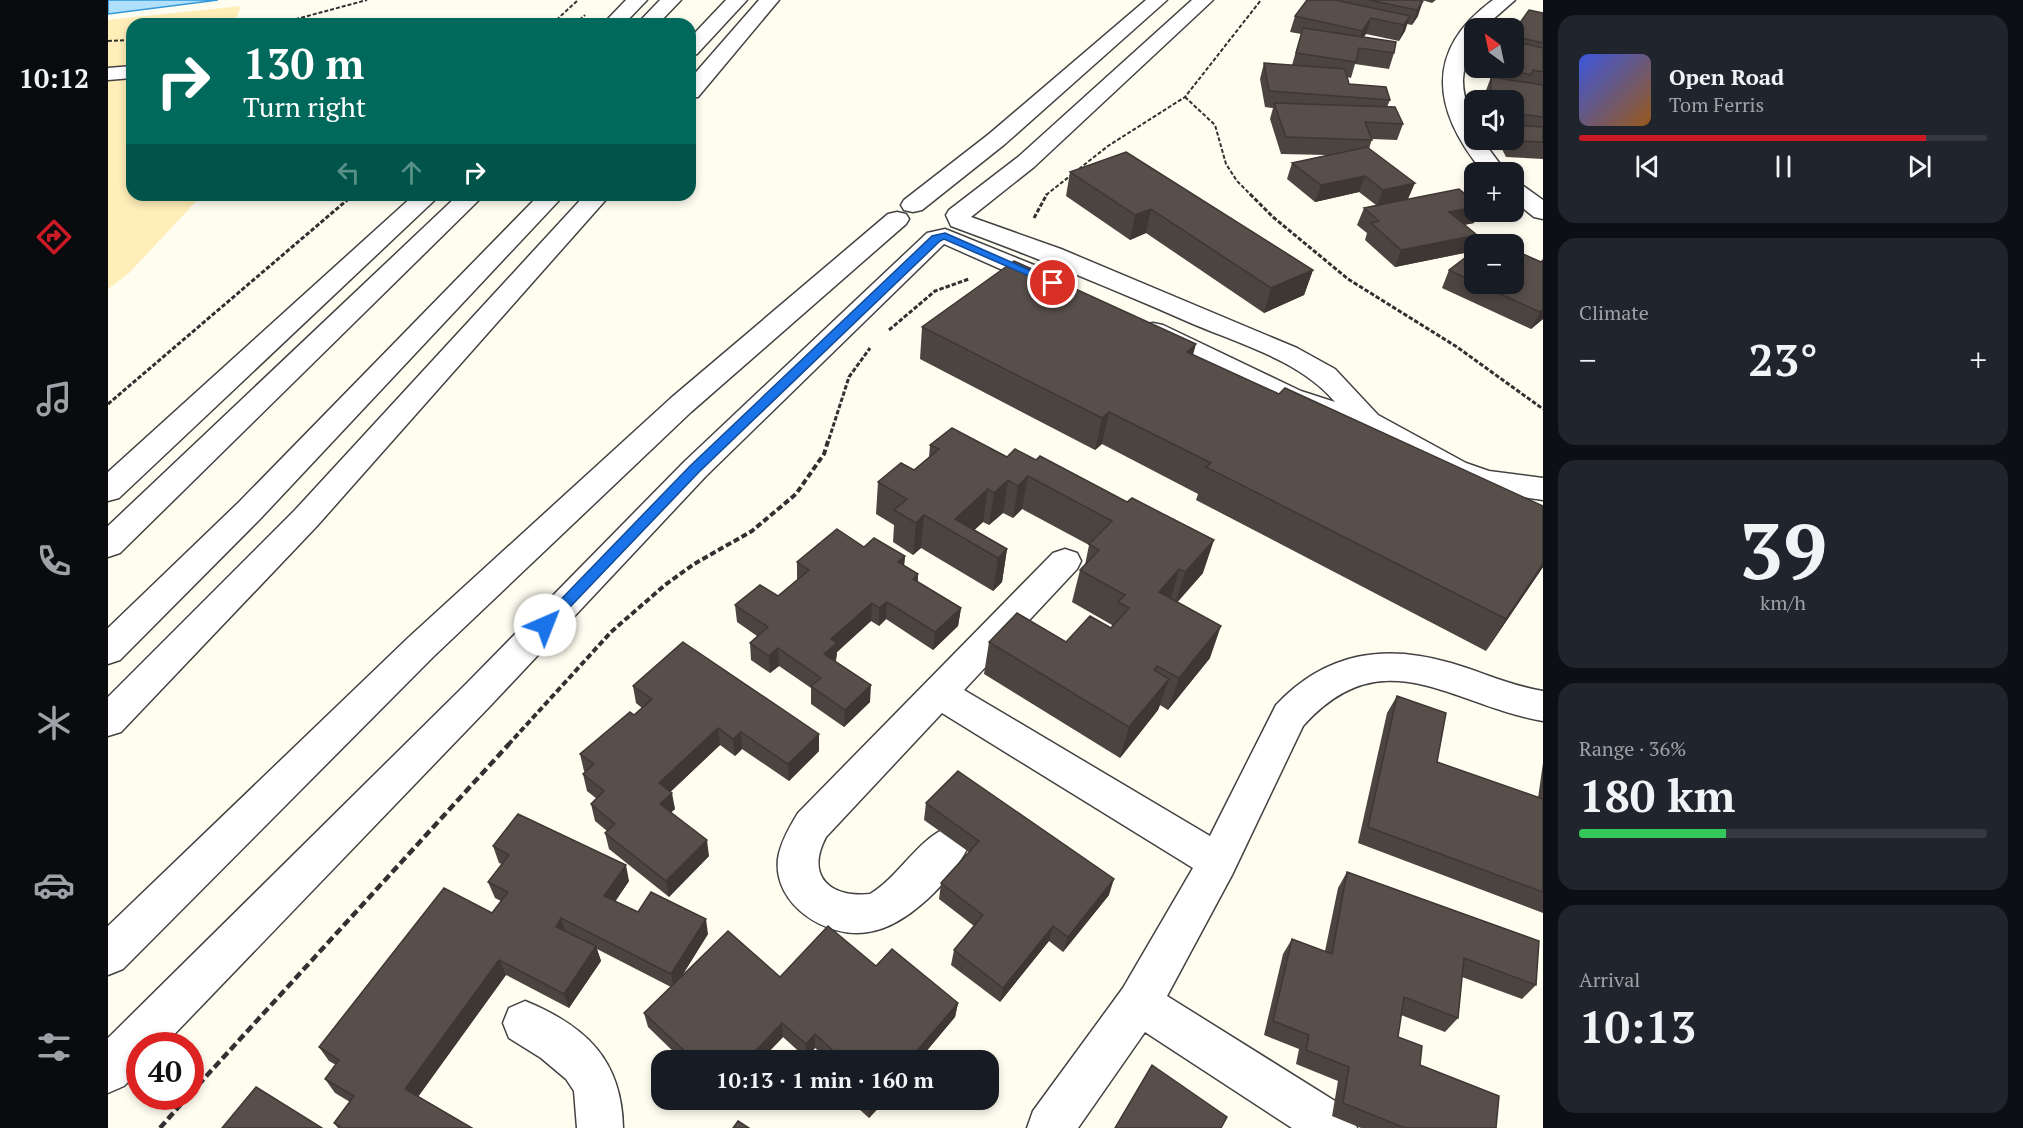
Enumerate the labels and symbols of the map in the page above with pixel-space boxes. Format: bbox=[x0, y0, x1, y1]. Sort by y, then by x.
north arrow bbox=[1464, 18, 1524, 78]
pin bbox=[1027, 257, 1078, 308]
position arrow bbox=[513, 593, 577, 657]
speed limit sign: 40 bbox=[126, 1032, 204, 1110]

